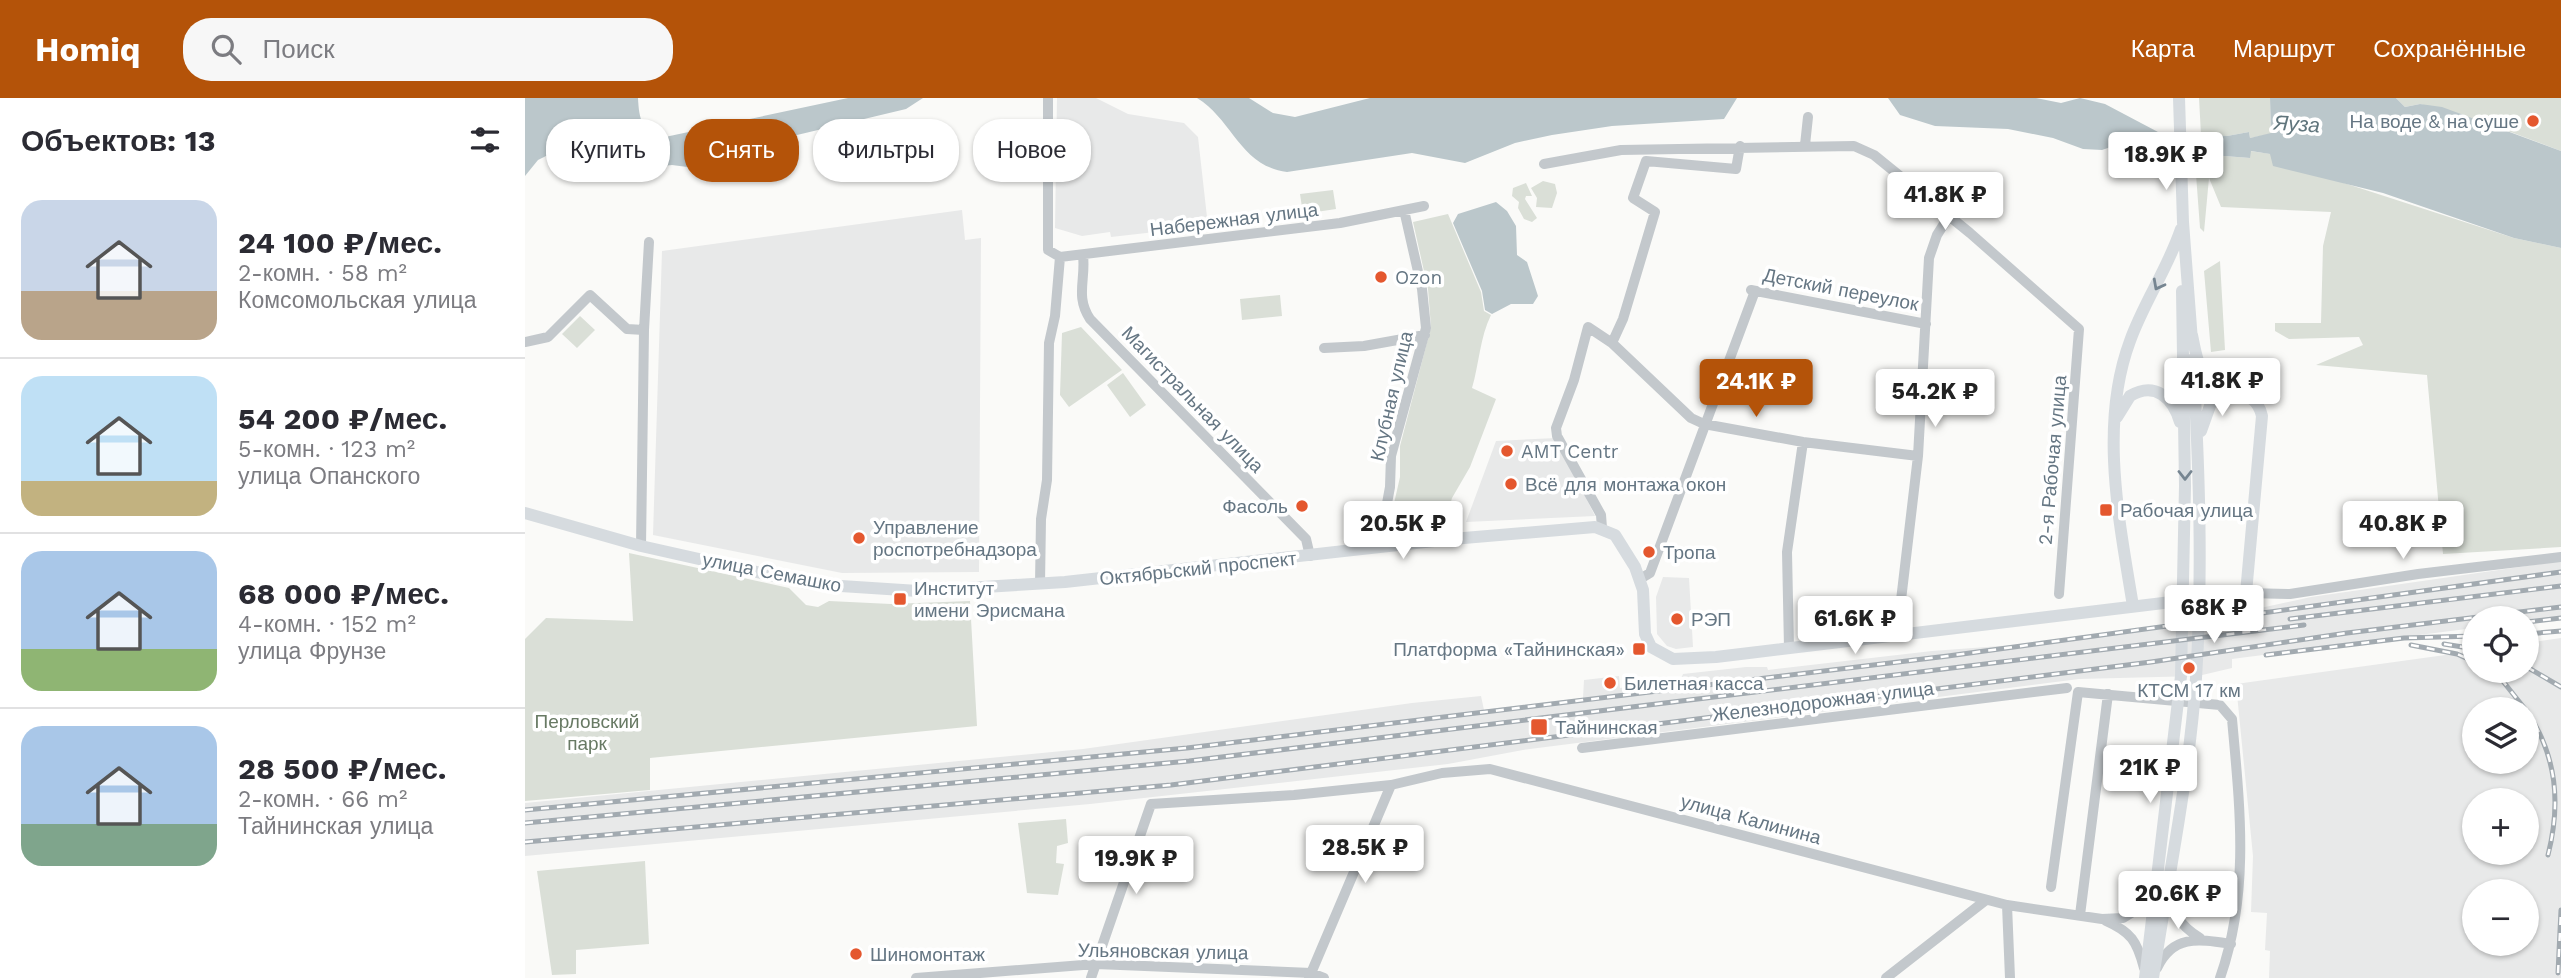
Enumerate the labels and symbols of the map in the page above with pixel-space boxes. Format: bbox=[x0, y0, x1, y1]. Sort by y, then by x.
water label: Яуза bbox=[2272, 109, 2321, 138]
place label: На воде & на суше bbox=[2349, 110, 2519, 133]
marker: На воде & на суше bbox=[2525, 113, 2541, 129]
pin: 18.9K ₽ bbox=[2101, 132, 2231, 192]
pin: 41.8K ₽ bbox=[1880, 172, 2010, 232]
street label: Набережная улица bbox=[1149, 198, 1320, 241]
street label: Детский переулок bbox=[1761, 263, 1921, 316]
place label: Ozon bbox=[1395, 266, 1442, 289]
marker: Ozon bbox=[1373, 269, 1389, 285]
one-way arrow bbox=[2152, 277, 2166, 290]
street label: Магистральная улица bbox=[1117, 321, 1269, 478]
street label: Клубная улица bbox=[1365, 328, 1418, 463]
pin: 41.8K ₽ bbox=[2157, 358, 2287, 418]
pin: 24.1K ₽ bbox=[1691, 360, 1821, 419]
pin: 54.2K ₽ bbox=[1870, 370, 2000, 429]
street label: 2-я Рабочая улица bbox=[2034, 374, 2071, 546]
place label: AMT Centr bbox=[1521, 440, 1619, 463]
marker: AMT Centr bbox=[1499, 443, 1515, 459]
one-way arrow bbox=[2177, 470, 2193, 480]
place label: Всё для монтажа окон bbox=[1525, 473, 1726, 496]
marker: Всё для монтажа окон bbox=[1503, 476, 1519, 492]
place label: Фасоль bbox=[1222, 495, 1288, 518]
marker: Фасоль bbox=[1294, 498, 1310, 514]
place label: Рабочая улица bbox=[2120, 499, 2254, 522]
pin: 20.5K ₽ bbox=[1338, 502, 1468, 561]
marker: Рабочая улица bbox=[2098, 502, 2114, 518]
pin: 40.8K ₽ bbox=[2338, 502, 2468, 561]
place label: Управление роспотребнадзора bbox=[873, 516, 1037, 561]
marker: Управление роспотребнадзора bbox=[851, 530, 867, 546]
place label: Тропа bbox=[1663, 541, 1716, 564]
marker: Тропа bbox=[1641, 544, 1657, 560]
street label: Октябрьский проспект bbox=[1098, 547, 1298, 590]
street label: улица Семашко bbox=[701, 548, 843, 597]
place label: Институт имени Эрисмана bbox=[914, 577, 1065, 622]
pin: 68K ₽ bbox=[2165, 586, 2263, 645]
marker: Институт имени Эрисмана bbox=[892, 591, 908, 607]
pin: 61.6K ₽ bbox=[1790, 596, 1920, 656]
place label: РЭП bbox=[1691, 608, 1731, 631]
marker: РЭП bbox=[1669, 611, 1685, 627]
place label: Платформа «Тайнинская» bbox=[1393, 638, 1625, 661]
marker: Платформа «Тайнинская» bbox=[1631, 641, 1647, 657]
marker: КТСМ 17 км bbox=[2181, 660, 2197, 676]
place label: Билетная касса bbox=[1624, 672, 1764, 695]
marker: Билетная касса bbox=[1602, 675, 1618, 691]
street label: Железнодорожная улица bbox=[1711, 676, 1936, 727]
place label: КТСМ 17 км bbox=[2137, 679, 2241, 702]
park label: Перловский парк bbox=[535, 710, 639, 755]
place label: Тайнинская bbox=[1555, 716, 1658, 739]
marker: Тайнинская bbox=[1529, 717, 1549, 737]
pin: 21K ₽ bbox=[2101, 746, 2199, 805]
street label: улица Калинина bbox=[1678, 790, 1824, 849]
pin: 28.5K ₽ bbox=[1300, 826, 1430, 885]
pin: 19.9K ₽ bbox=[1071, 836, 1201, 896]
pin: 20.6K ₽ bbox=[2113, 872, 2243, 931]
street label: Ульяновская улица bbox=[1077, 939, 1249, 964]
place label: Шиномонтаж bbox=[870, 943, 985, 966]
marker: Шиномонтаж bbox=[848, 946, 864, 962]

